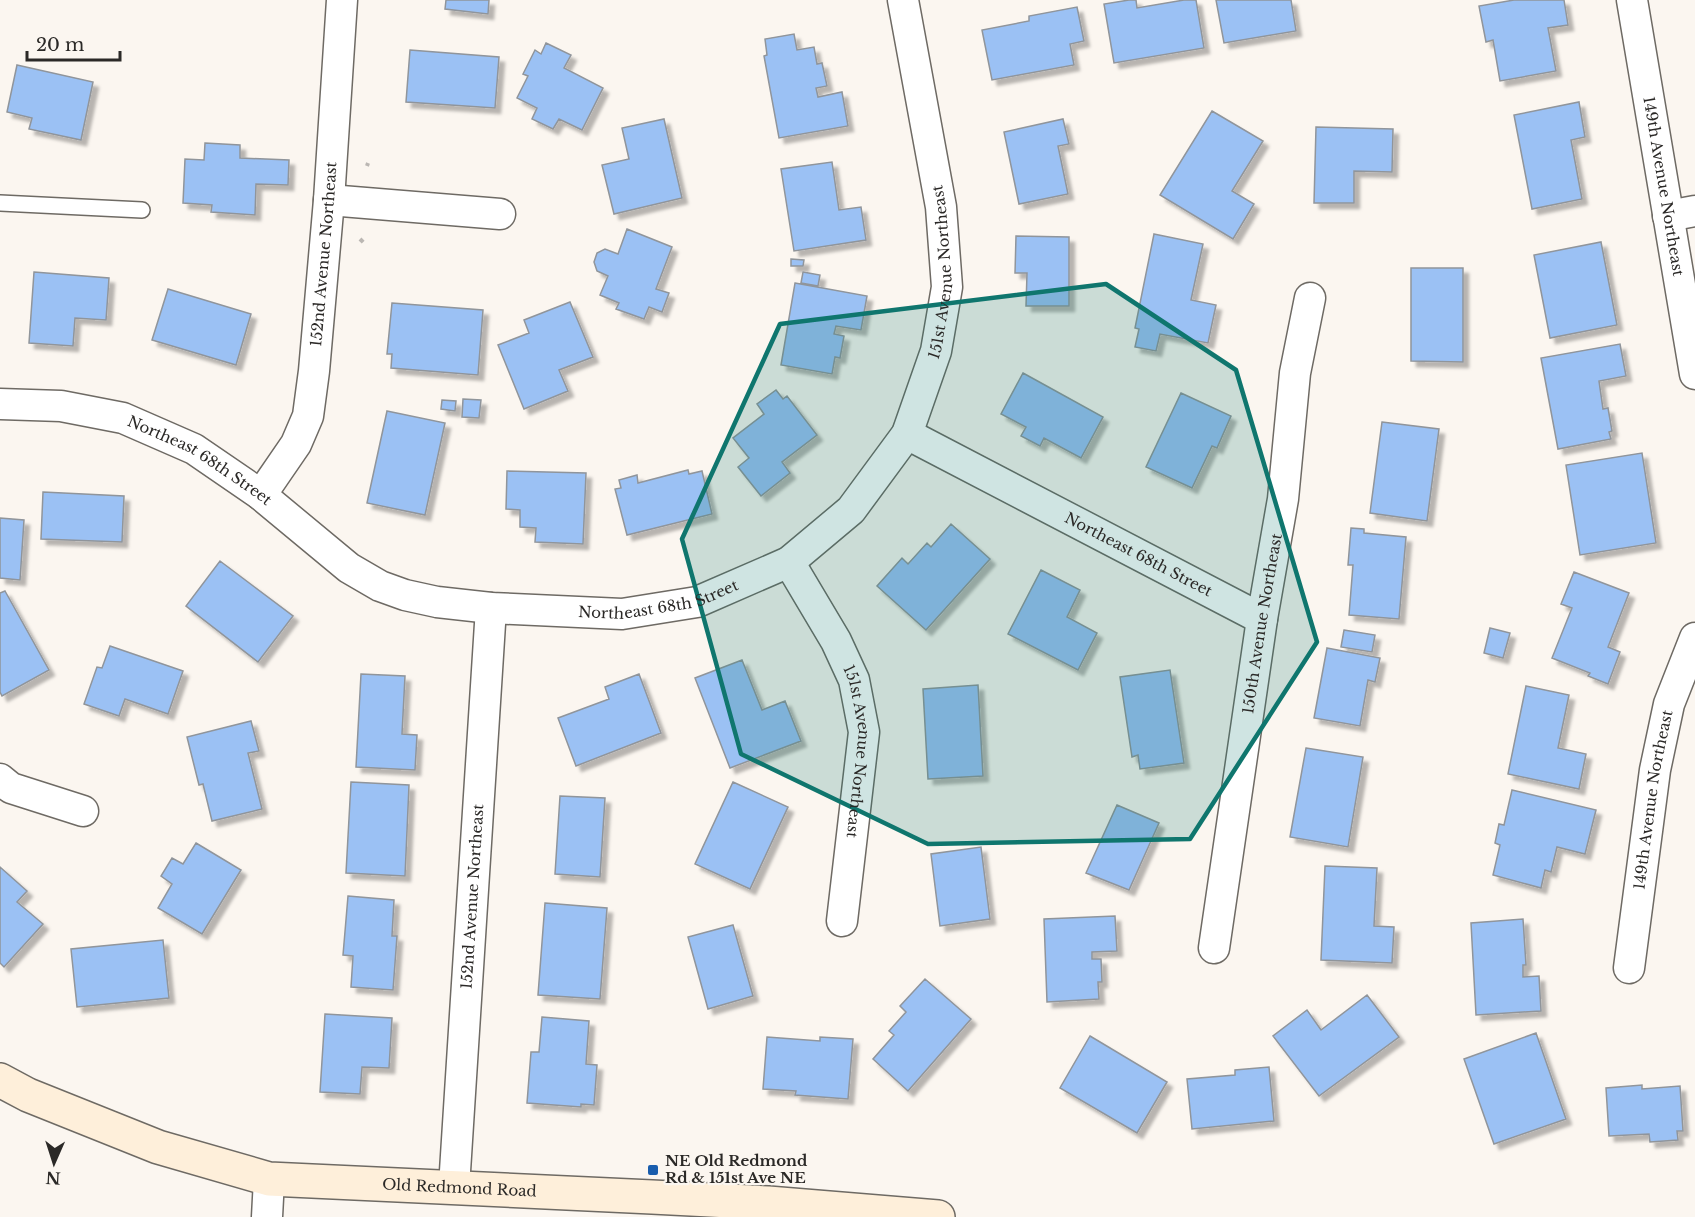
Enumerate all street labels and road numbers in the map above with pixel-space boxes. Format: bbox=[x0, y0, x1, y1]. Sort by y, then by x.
street label: 149th Avenue Northeast bbox=[1639, 95, 1688, 278]
street label: 152nd Avenue Northeast bbox=[306, 161, 340, 347]
street label: 151st Avenue Northeast bbox=[924, 183, 957, 361]
street label: Northeast 68th Street bbox=[125, 411, 276, 509]
street label: Northeast 68th Street bbox=[1062, 508, 1216, 601]
street label: 150th Avenue Northeast bbox=[1238, 531, 1286, 715]
street label: Northeast 68th Street bbox=[578, 575, 741, 623]
street label: 151st Avenue Northeast bbox=[839, 662, 874, 839]
street label: 149th Avenue Northeast bbox=[1629, 708, 1677, 891]
street label: 152nd Avenue Northeast bbox=[457, 803, 487, 990]
street label: Old Redmond Road bbox=[382, 1174, 537, 1201]

